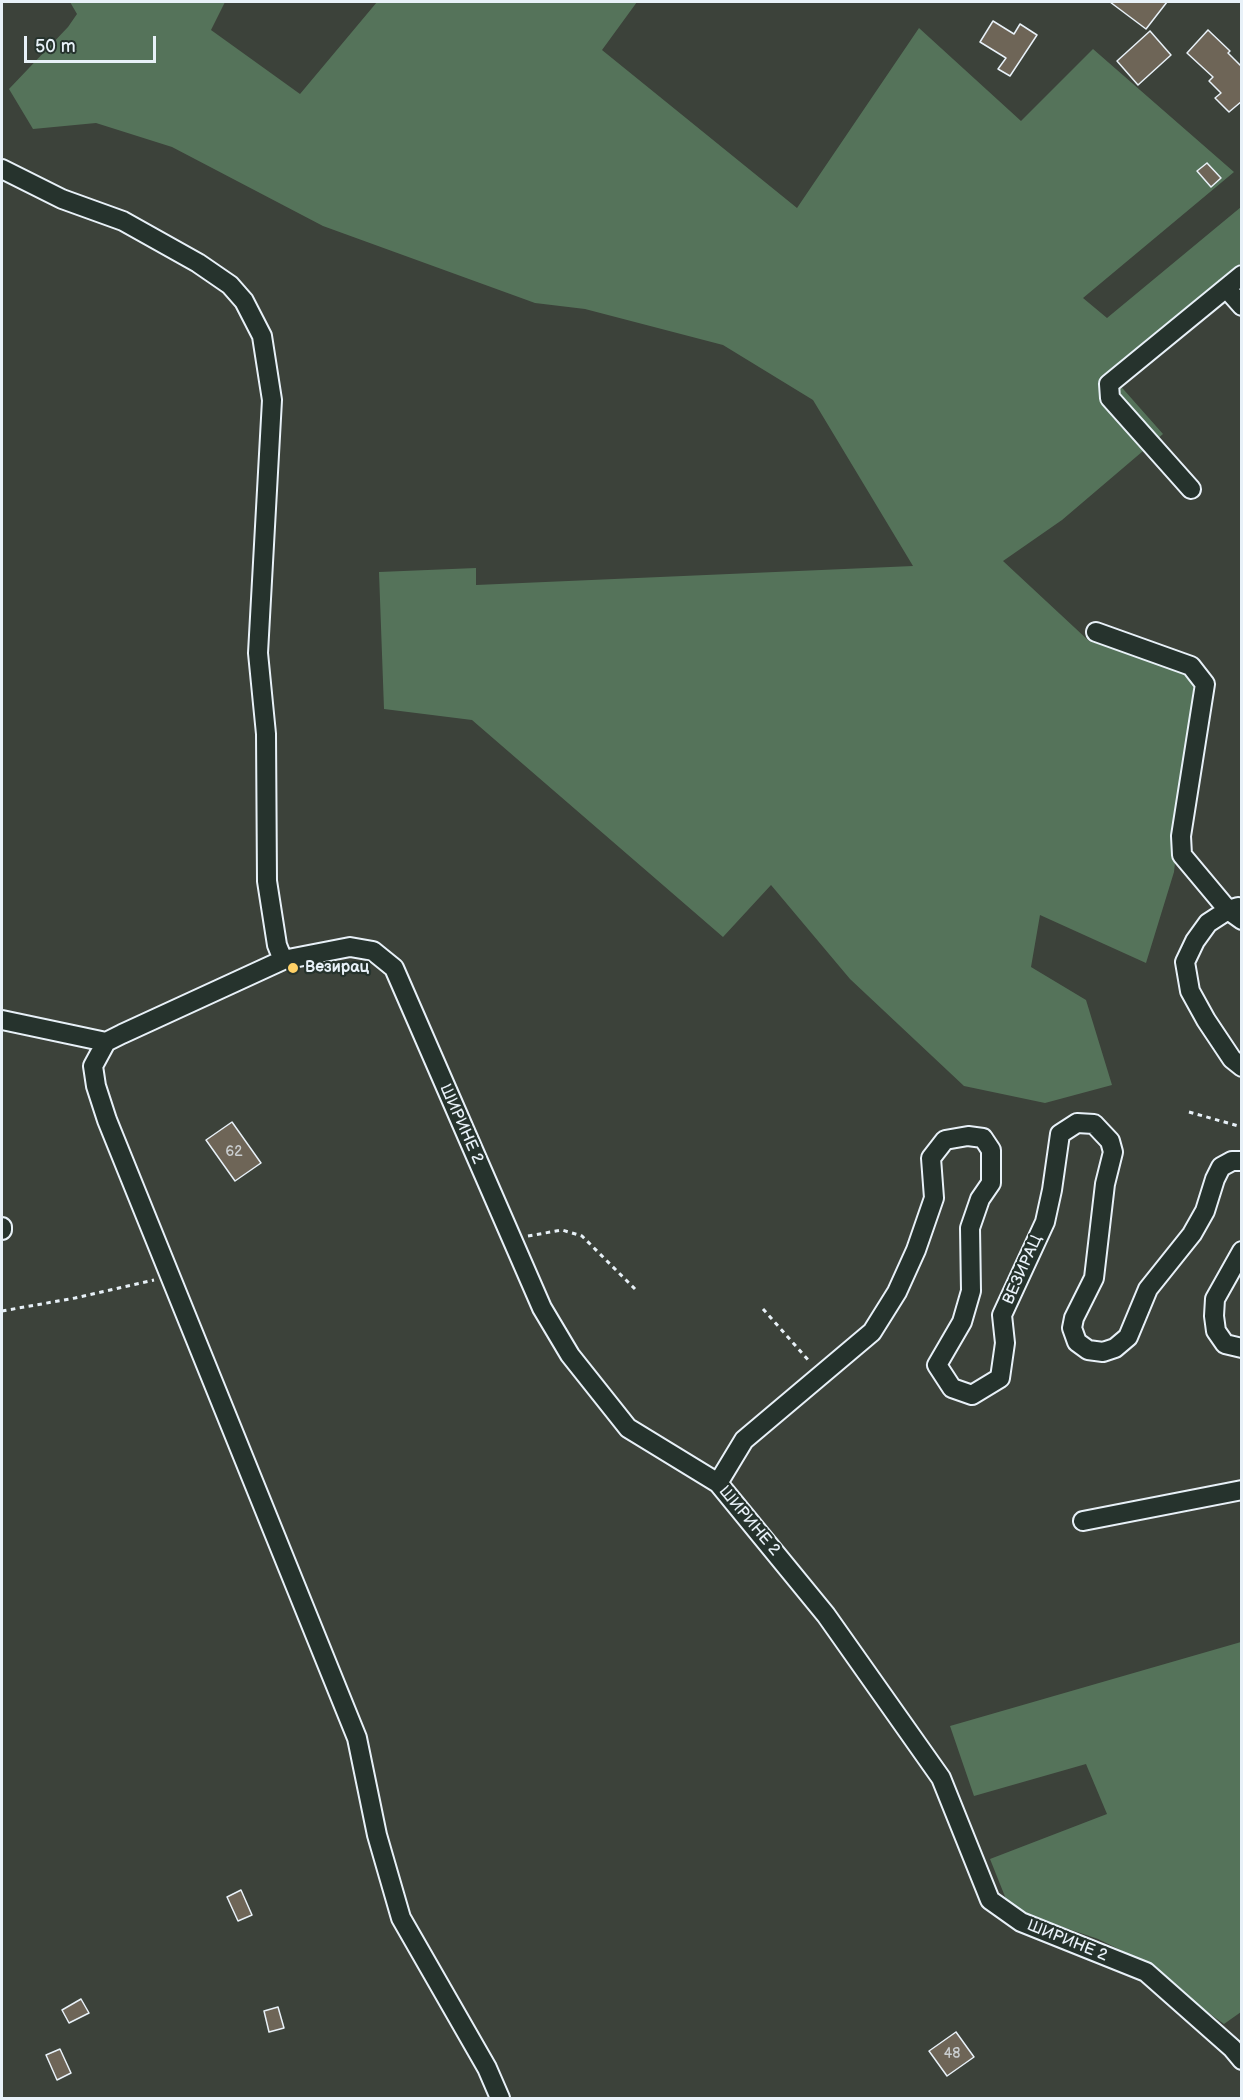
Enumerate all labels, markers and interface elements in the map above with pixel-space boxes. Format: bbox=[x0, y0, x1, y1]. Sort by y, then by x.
scale bar bbox=[27, 24, 159, 62]
text: 50 m bbox=[35, 36, 76, 57]
place label: Везирац bbox=[305, 958, 369, 978]
marker: Везирац bbox=[286, 961, 300, 975]
street label: ШИРИНЕ 2 bbox=[435, 1081, 487, 1167]
house number: 62 bbox=[226, 1144, 242, 1160]
street label: ВЕЗИРАЦ bbox=[999, 1232, 1047, 1308]
street label: ШИРИНЕ 2 bbox=[714, 1482, 784, 1560]
street label: ШИРИНЕ 2 bbox=[1024, 1916, 1110, 1966]
house number: 48 bbox=[944, 2046, 960, 2062]

